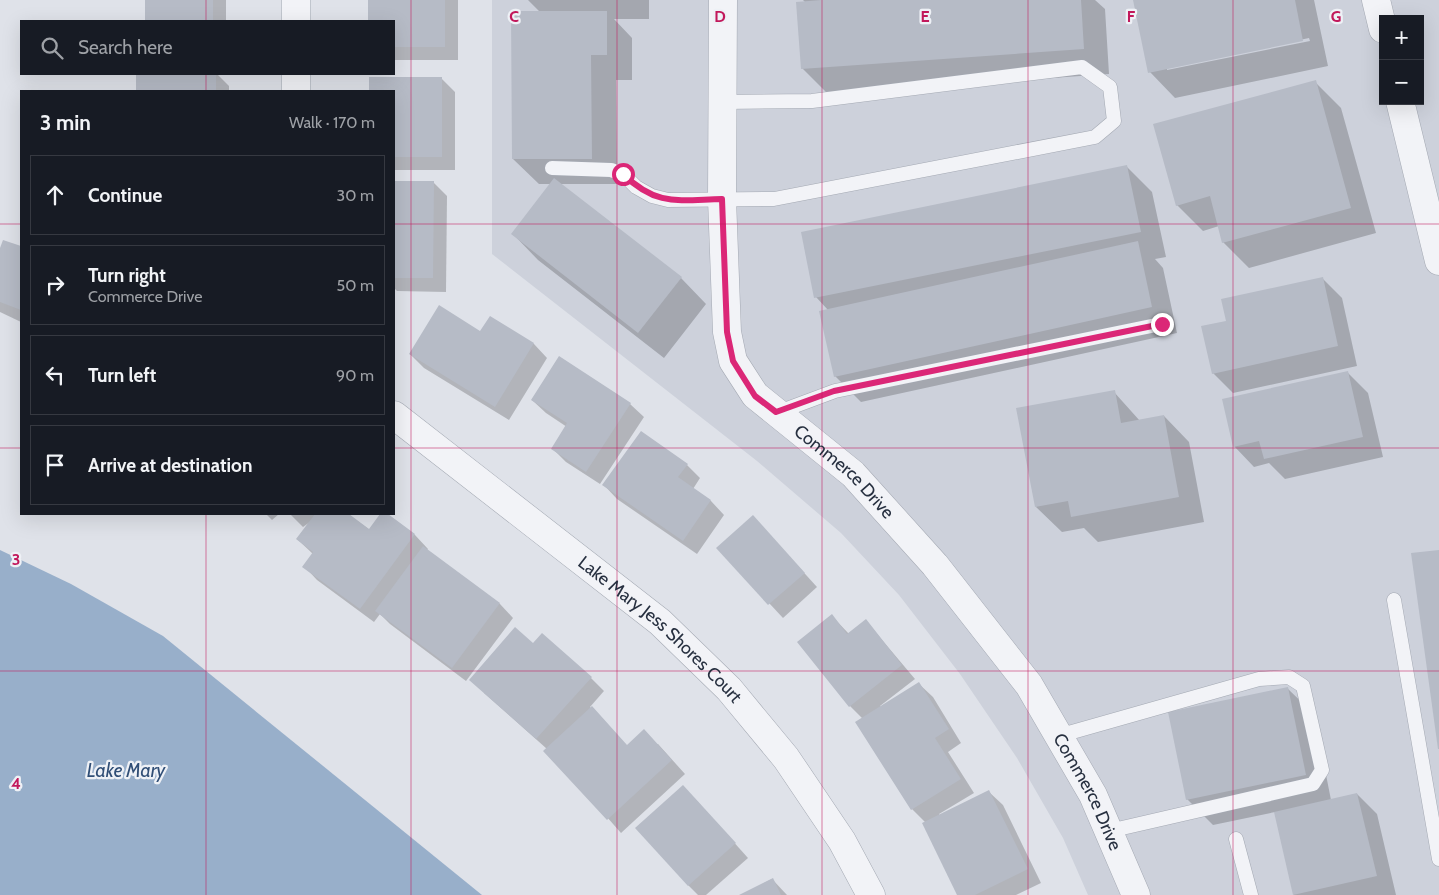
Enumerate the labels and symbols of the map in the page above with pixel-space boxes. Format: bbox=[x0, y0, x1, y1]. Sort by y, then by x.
text: C bbox=[509, 7, 519, 26]
text: D bbox=[714, 7, 726, 26]
text: E bbox=[920, 7, 930, 26]
text: F bbox=[1127, 7, 1136, 26]
text: G bbox=[1331, 7, 1341, 26]
route start bbox=[612, 163, 635, 186]
route end bbox=[1151, 313, 1174, 336]
street label: Commerce Drive bbox=[790, 420, 899, 523]
text: 3 bbox=[12, 550, 20, 569]
street label: Lake Mary Jess Shores Court bbox=[574, 551, 747, 707]
street label: Commerce Drive bbox=[1048, 729, 1126, 854]
water label: Lake Mary bbox=[87, 759, 167, 782]
text: 4 bbox=[11, 774, 21, 793]

